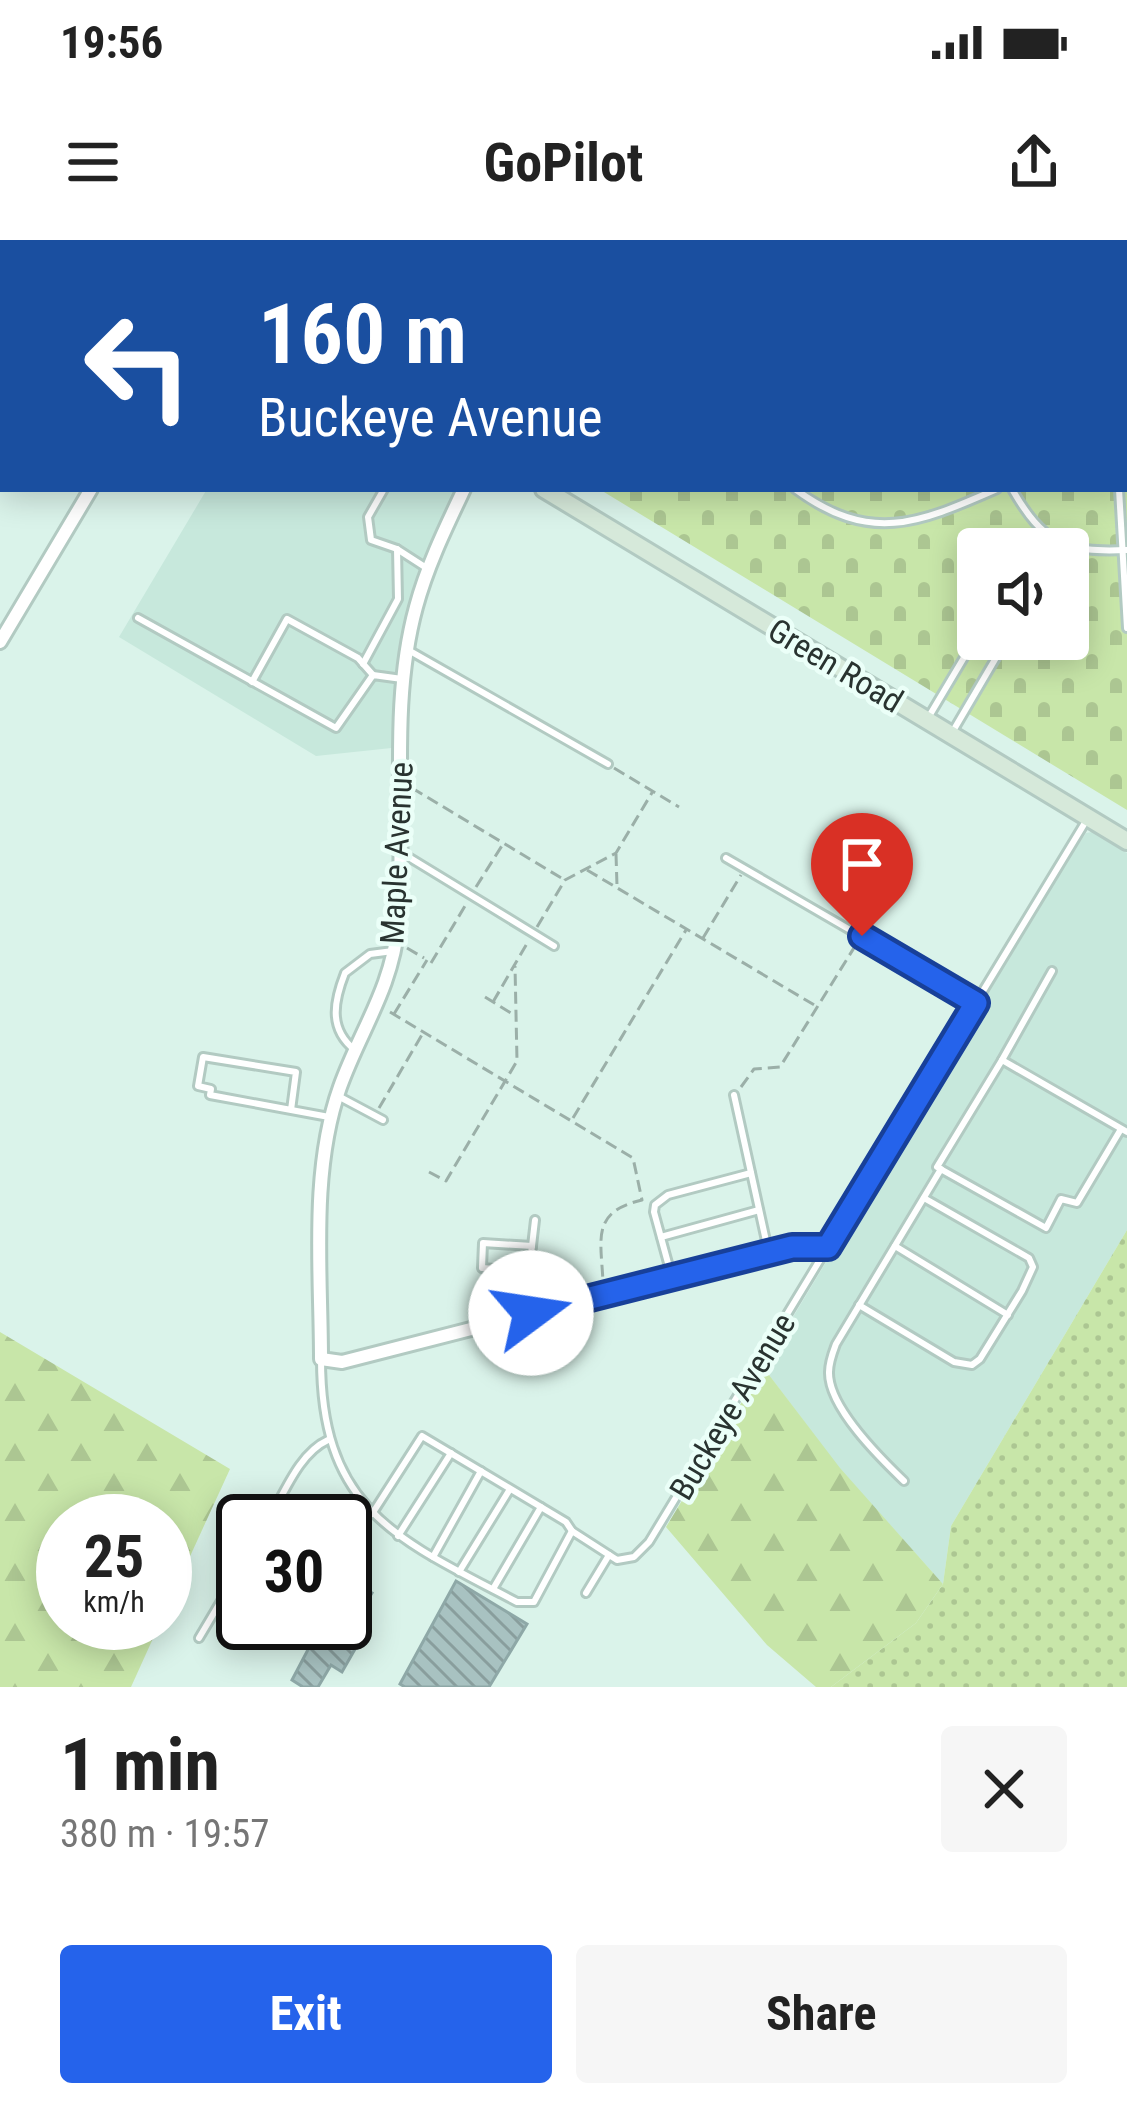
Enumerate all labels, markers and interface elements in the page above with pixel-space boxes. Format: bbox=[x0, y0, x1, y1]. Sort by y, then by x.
text: 19:56 bbox=[60, 16, 163, 69]
icon: menu bbox=[60, 129, 126, 195]
icon: share bbox=[1001, 129, 1067, 195]
text: GoPilot bbox=[484, 131, 643, 194]
text: 160 m bbox=[258, 285, 467, 384]
icon: left bbox=[60, 288, 216, 444]
text: Buckeye Avenue bbox=[258, 386, 603, 449]
map controls bbox=[957, 528, 1089, 660]
button: sound bbox=[957, 528, 1089, 660]
street label: Green Road bbox=[761, 610, 910, 721]
street label: Maple Avenue bbox=[372, 761, 421, 945]
pin bbox=[811, 813, 913, 936]
icon: arrive bbox=[829, 831, 895, 897]
position arrow bbox=[468, 1250, 594, 1376]
street label: Buckeye Avenue bbox=[661, 1306, 803, 1507]
speed limit sign: 30 bbox=[216, 1494, 372, 1650]
text: 25 bbox=[84, 1521, 144, 1592]
text: km/h bbox=[83, 1584, 145, 1619]
text: 1 min bbox=[60, 1723, 220, 1808]
button: close bbox=[941, 1726, 1067, 1852]
text: 380 m · 19:57 bbox=[60, 1811, 270, 1857]
button: Exit bbox=[60, 1945, 552, 2083]
button: Share bbox=[576, 1945, 1067, 2083]

